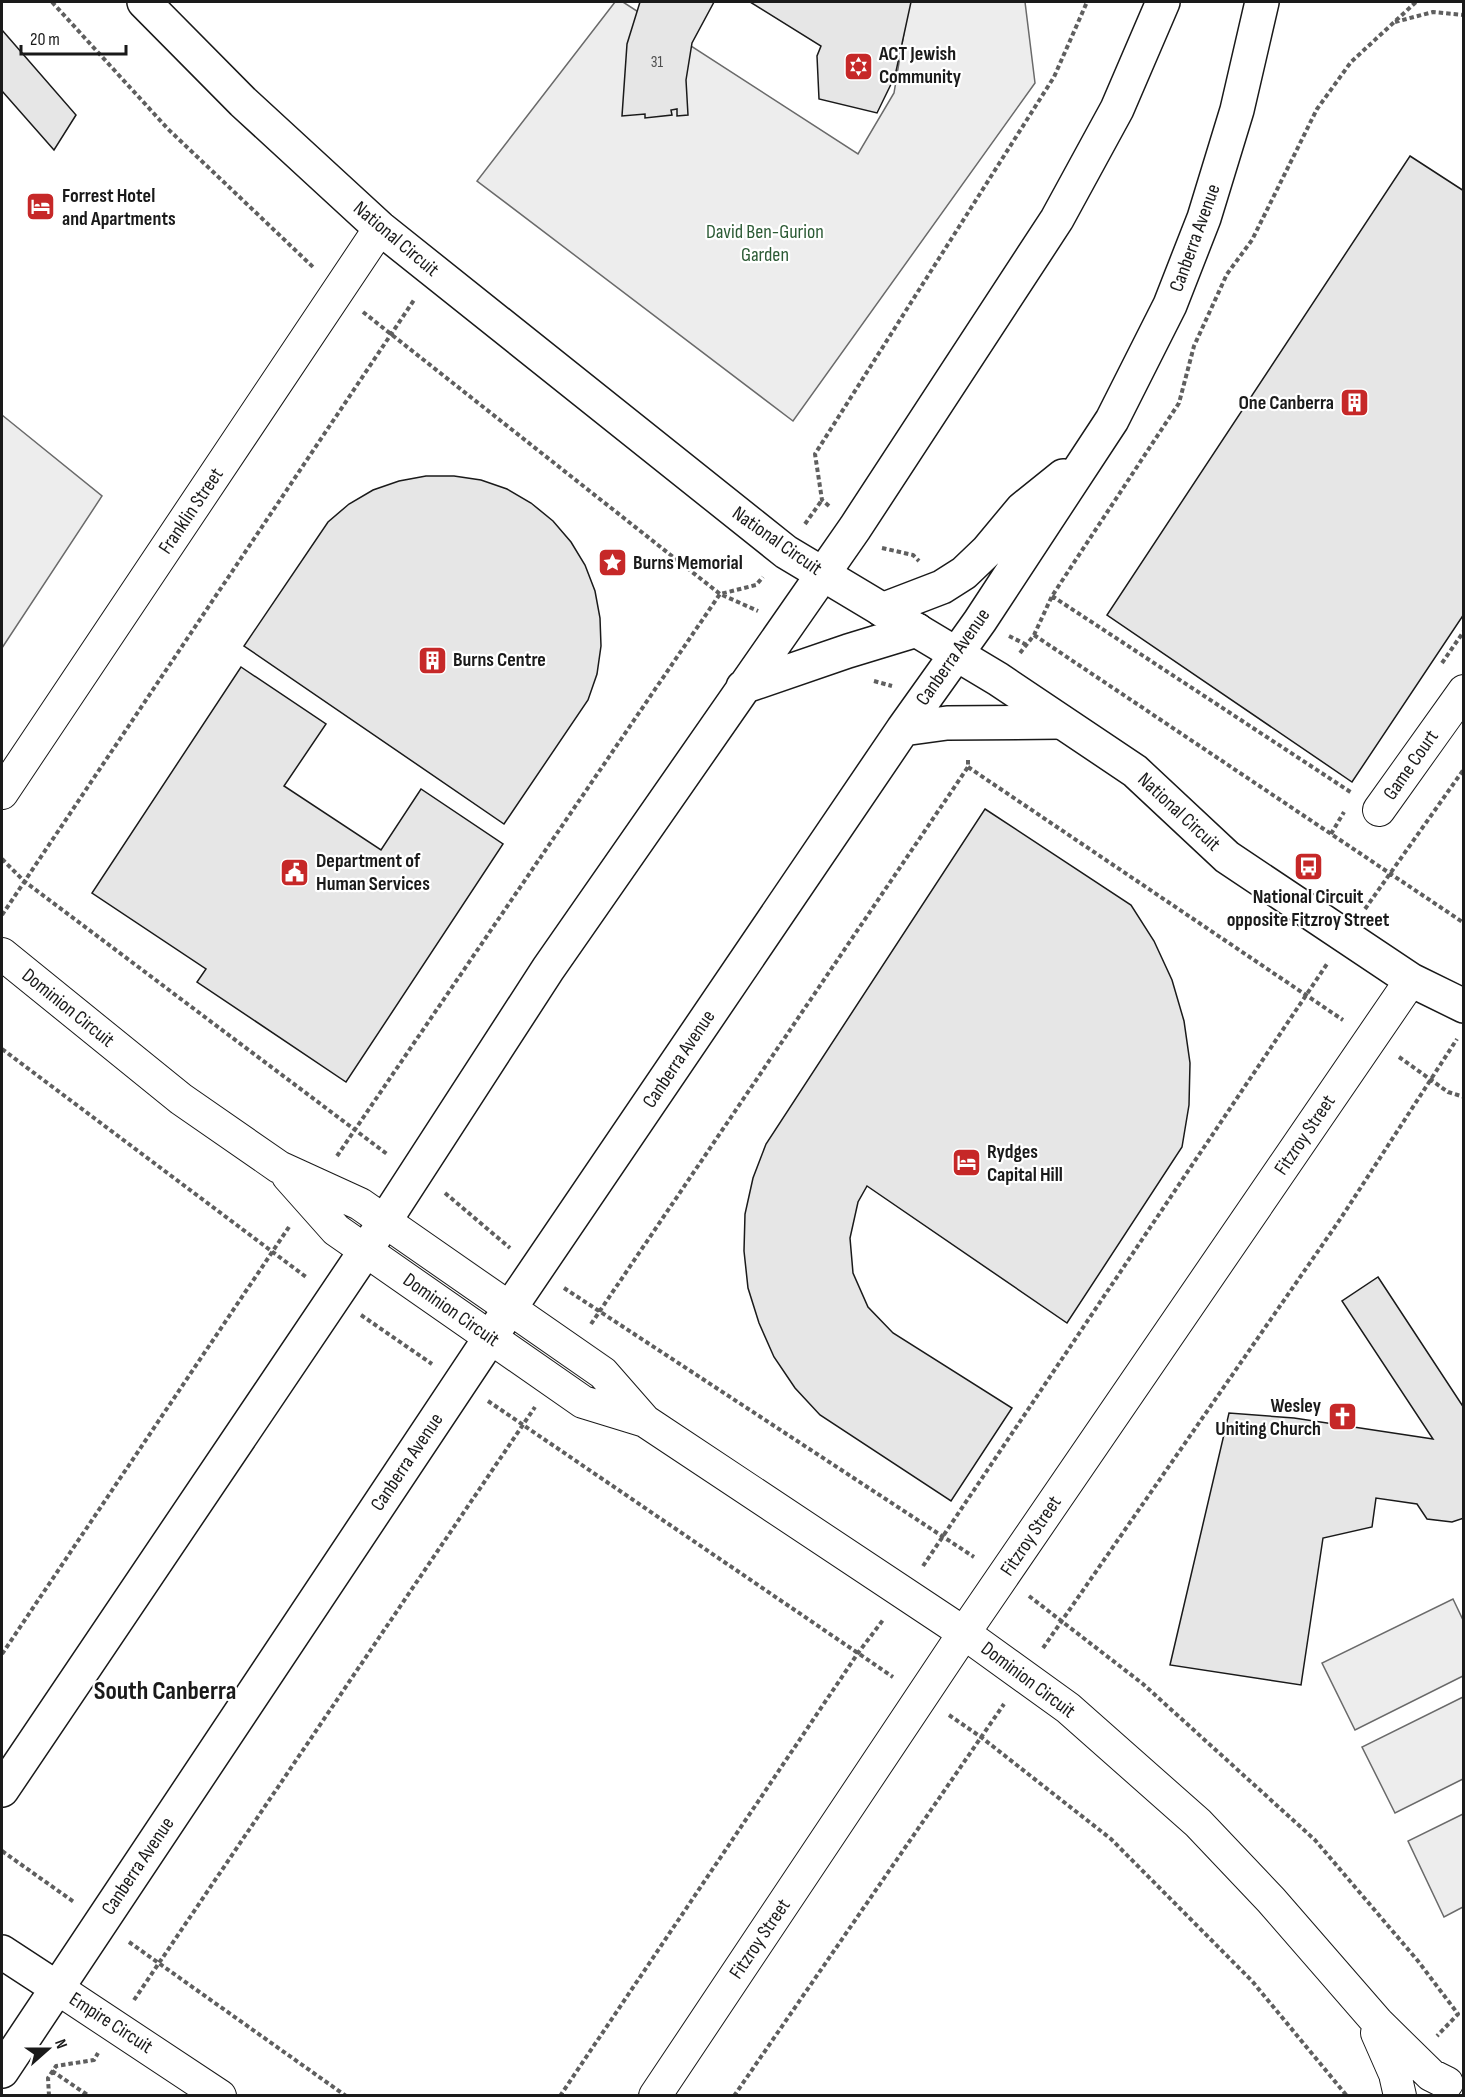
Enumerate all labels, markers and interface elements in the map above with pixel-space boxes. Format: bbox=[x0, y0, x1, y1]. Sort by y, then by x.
scale bar bbox=[21, 18, 126, 56]
text: 20 m bbox=[30, 29, 60, 50]
place label: ACT Jewish Community bbox=[878, 42, 962, 89]
synagogue icon: ACT Jewish Community bbox=[842, 50, 874, 82]
house number: 31 bbox=[651, 53, 664, 72]
street label: Canberra Avenue bbox=[1164, 181, 1226, 295]
place label: Forrest Hotel and Apartments bbox=[62, 184, 176, 231]
hotel icon: Forrest Hotel and Apartments bbox=[25, 191, 57, 223]
street label: National Circuit bbox=[348, 196, 444, 282]
park label: David Ben-Gurion Garden bbox=[706, 220, 824, 267]
building icon: One Canberra bbox=[1339, 387, 1371, 419]
place label: One Canberra bbox=[1238, 391, 1334, 415]
street label: Franklin Street bbox=[153, 463, 229, 559]
street label: National Circuit bbox=[727, 501, 827, 581]
place icon: Burns Memorial bbox=[596, 547, 628, 579]
place label: Burns Memorial bbox=[633, 551, 743, 575]
street label: Canberra Avenue bbox=[911, 604, 995, 710]
building icon: Burns Centre bbox=[416, 644, 448, 676]
place label: Burns Centre bbox=[453, 648, 546, 672]
street label: Game Court bbox=[1378, 725, 1444, 805]
street label: National Circuit bbox=[1133, 768, 1225, 856]
place label: Department of Human Services bbox=[316, 849, 430, 896]
bus stop icon: National Circuit opposite Fitzroy Street bbox=[1292, 850, 1324, 882]
public building icon: Department of Human Services bbox=[279, 856, 311, 888]
place label: National Circuit opposite Fitzroy Street bbox=[1227, 885, 1390, 932]
street label: Dominion Circuit bbox=[17, 963, 119, 1053]
street label: Canberra Avenue bbox=[637, 1005, 721, 1113]
street label: Fitzroy Street bbox=[1269, 1090, 1341, 1180]
place label: Rydges Capital Hill bbox=[987, 1140, 1063, 1187]
hotel icon: Rydges Capital Hill bbox=[950, 1147, 982, 1179]
street label: Dominion Circuit bbox=[398, 1268, 504, 1352]
place label: Wesley Uniting Church bbox=[1215, 1394, 1322, 1441]
church icon: Wesley Uniting Church bbox=[1326, 1401, 1358, 1433]
street label: Canberra Avenue bbox=[365, 1408, 449, 1516]
street label: Fitzroy Street bbox=[995, 1491, 1067, 1581]
street label: Dominion Circuit bbox=[976, 1637, 1080, 1723]
district label: South Canberra bbox=[94, 1676, 236, 1707]
street label: Canberra Avenue bbox=[96, 1812, 180, 1920]
street label: Fitzroy Street bbox=[724, 1894, 796, 1984]
street label: Empire Circuit bbox=[65, 1987, 157, 2059]
north arrow bbox=[18, 2019, 78, 2079]
text: N bbox=[50, 2037, 71, 2052]

